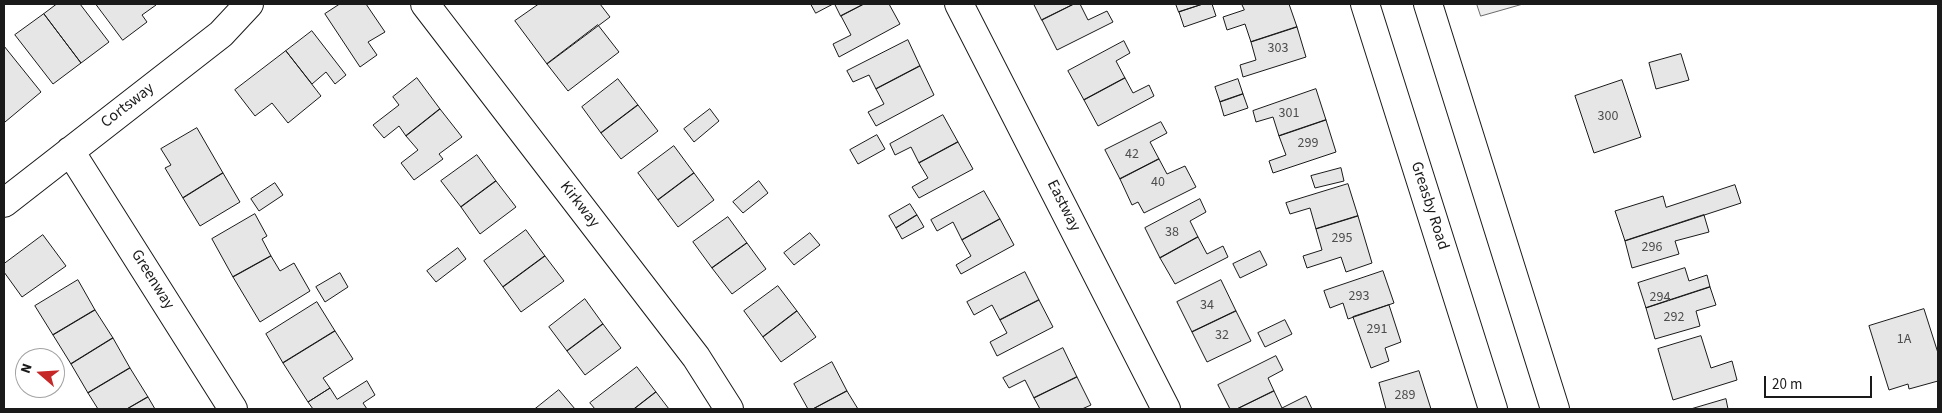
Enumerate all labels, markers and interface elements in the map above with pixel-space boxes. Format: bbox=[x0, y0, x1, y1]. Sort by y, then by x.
house number: 303 bbox=[1268, 41, 1288, 57]
street label: Cortsway bbox=[98, 79, 158, 133]
house number: 301 bbox=[1279, 106, 1299, 122]
house number: 300 bbox=[1598, 109, 1618, 125]
house number: 299 bbox=[1298, 136, 1318, 152]
house number: 42 bbox=[1125, 147, 1139, 163]
street label: Greasby Road bbox=[1406, 159, 1452, 253]
house number: 40 bbox=[1151, 175, 1165, 191]
street label: Eastway bbox=[1042, 177, 1084, 235]
street label: Kirkway bbox=[555, 178, 603, 232]
house number: 38 bbox=[1165, 225, 1179, 241]
house number: 295 bbox=[1332, 231, 1352, 247]
house number: 296 bbox=[1642, 240, 1662, 256]
street label: Greenway bbox=[126, 247, 178, 313]
house number: 293 bbox=[1349, 289, 1369, 305]
house number: 294 bbox=[1650, 290, 1670, 306]
house number: 34 bbox=[1200, 298, 1214, 314]
house number: 292 bbox=[1664, 310, 1684, 326]
house number: 291 bbox=[1367, 322, 1387, 338]
house number: 32 bbox=[1215, 328, 1229, 344]
house number: 1A bbox=[1897, 332, 1911, 348]
north arrow bbox=[15, 348, 65, 398]
text: N bbox=[16, 361, 38, 376]
scale bar bbox=[1767, 366, 1874, 398]
text: 20 m bbox=[1772, 374, 1802, 395]
house number: 289 bbox=[1395, 388, 1415, 404]

